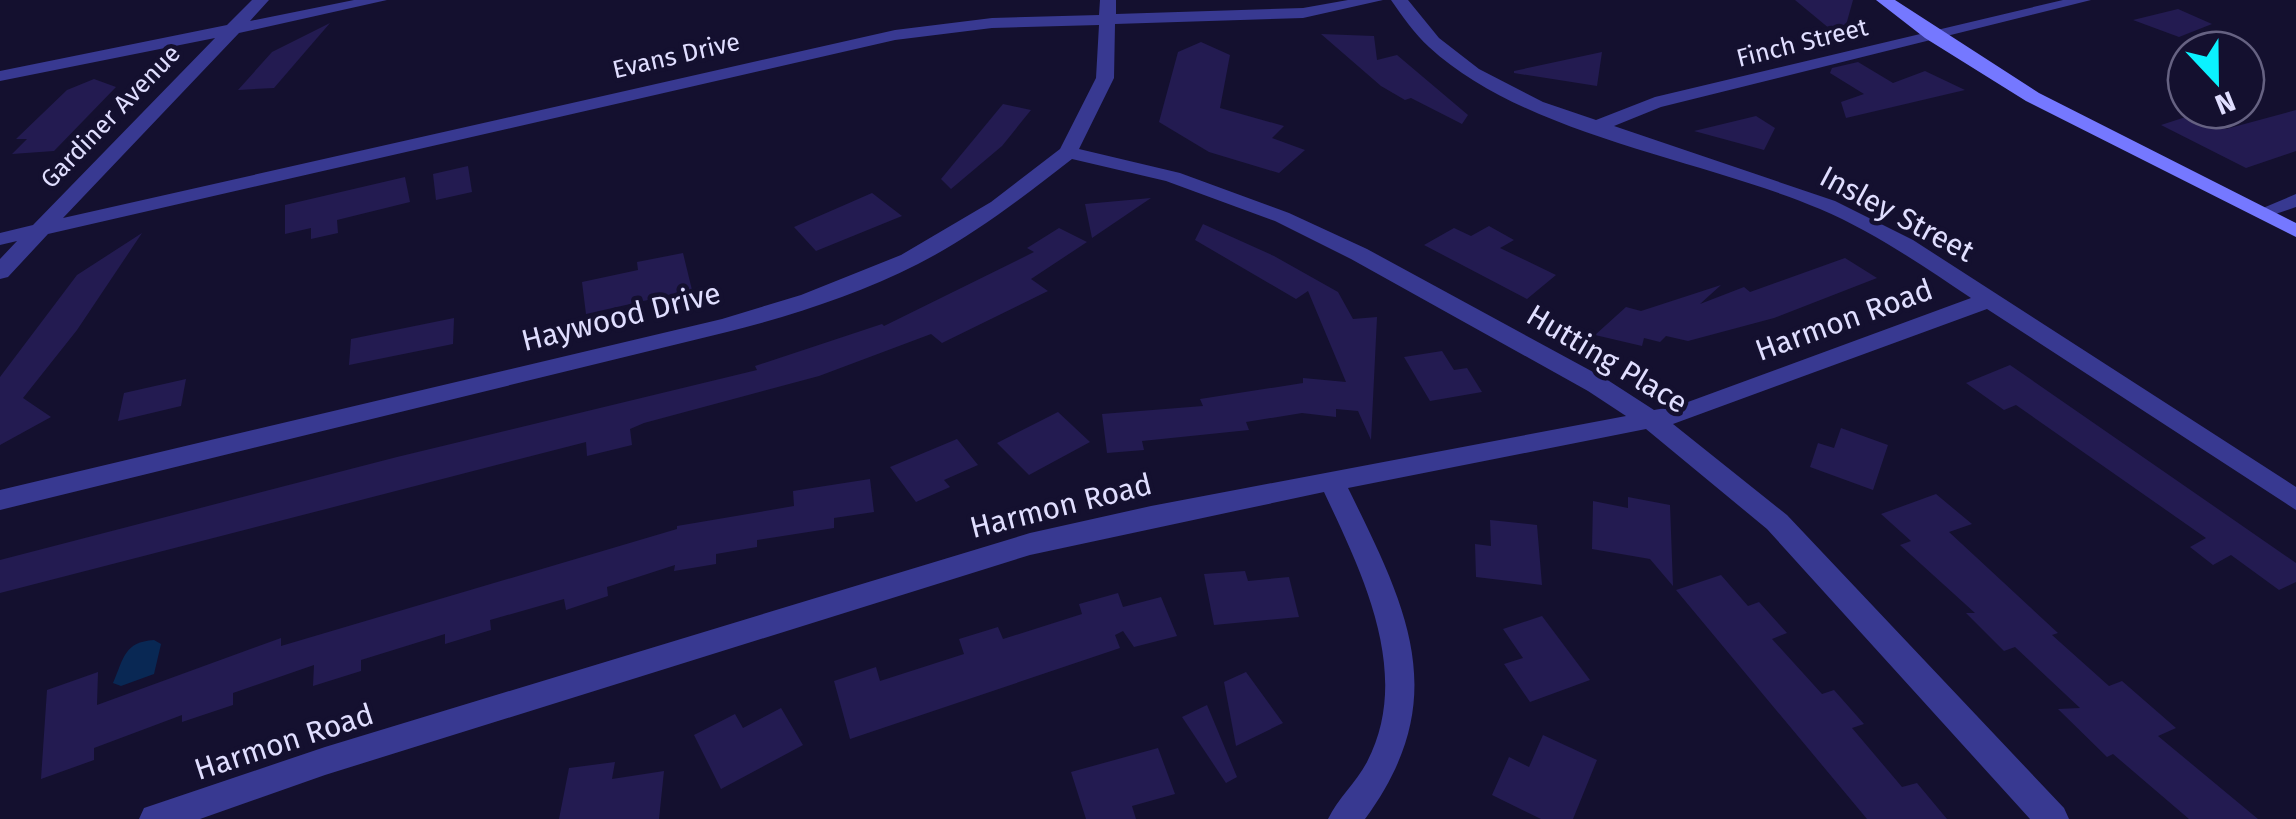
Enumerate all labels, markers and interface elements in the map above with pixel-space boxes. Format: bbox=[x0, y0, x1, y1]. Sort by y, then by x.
street label: Finch Street bbox=[1734, 12, 1872, 74]
street label: Evans Drive bbox=[610, 27, 743, 85]
north arrow bbox=[2166, 30, 2266, 130]
street label: Gardiner Avenue bbox=[35, 39, 187, 195]
text: N bbox=[2210, 84, 2240, 121]
street label: Insley Street bbox=[1814, 158, 1980, 270]
street label: Harmon Road bbox=[1750, 271, 1938, 369]
street label: Haywood Drive bbox=[518, 275, 724, 359]
street label: Hutting Place bbox=[1520, 297, 1694, 421]
street label: Harmon Road bbox=[966, 466, 1156, 546]
street label: Harmon Road bbox=[190, 696, 378, 788]

